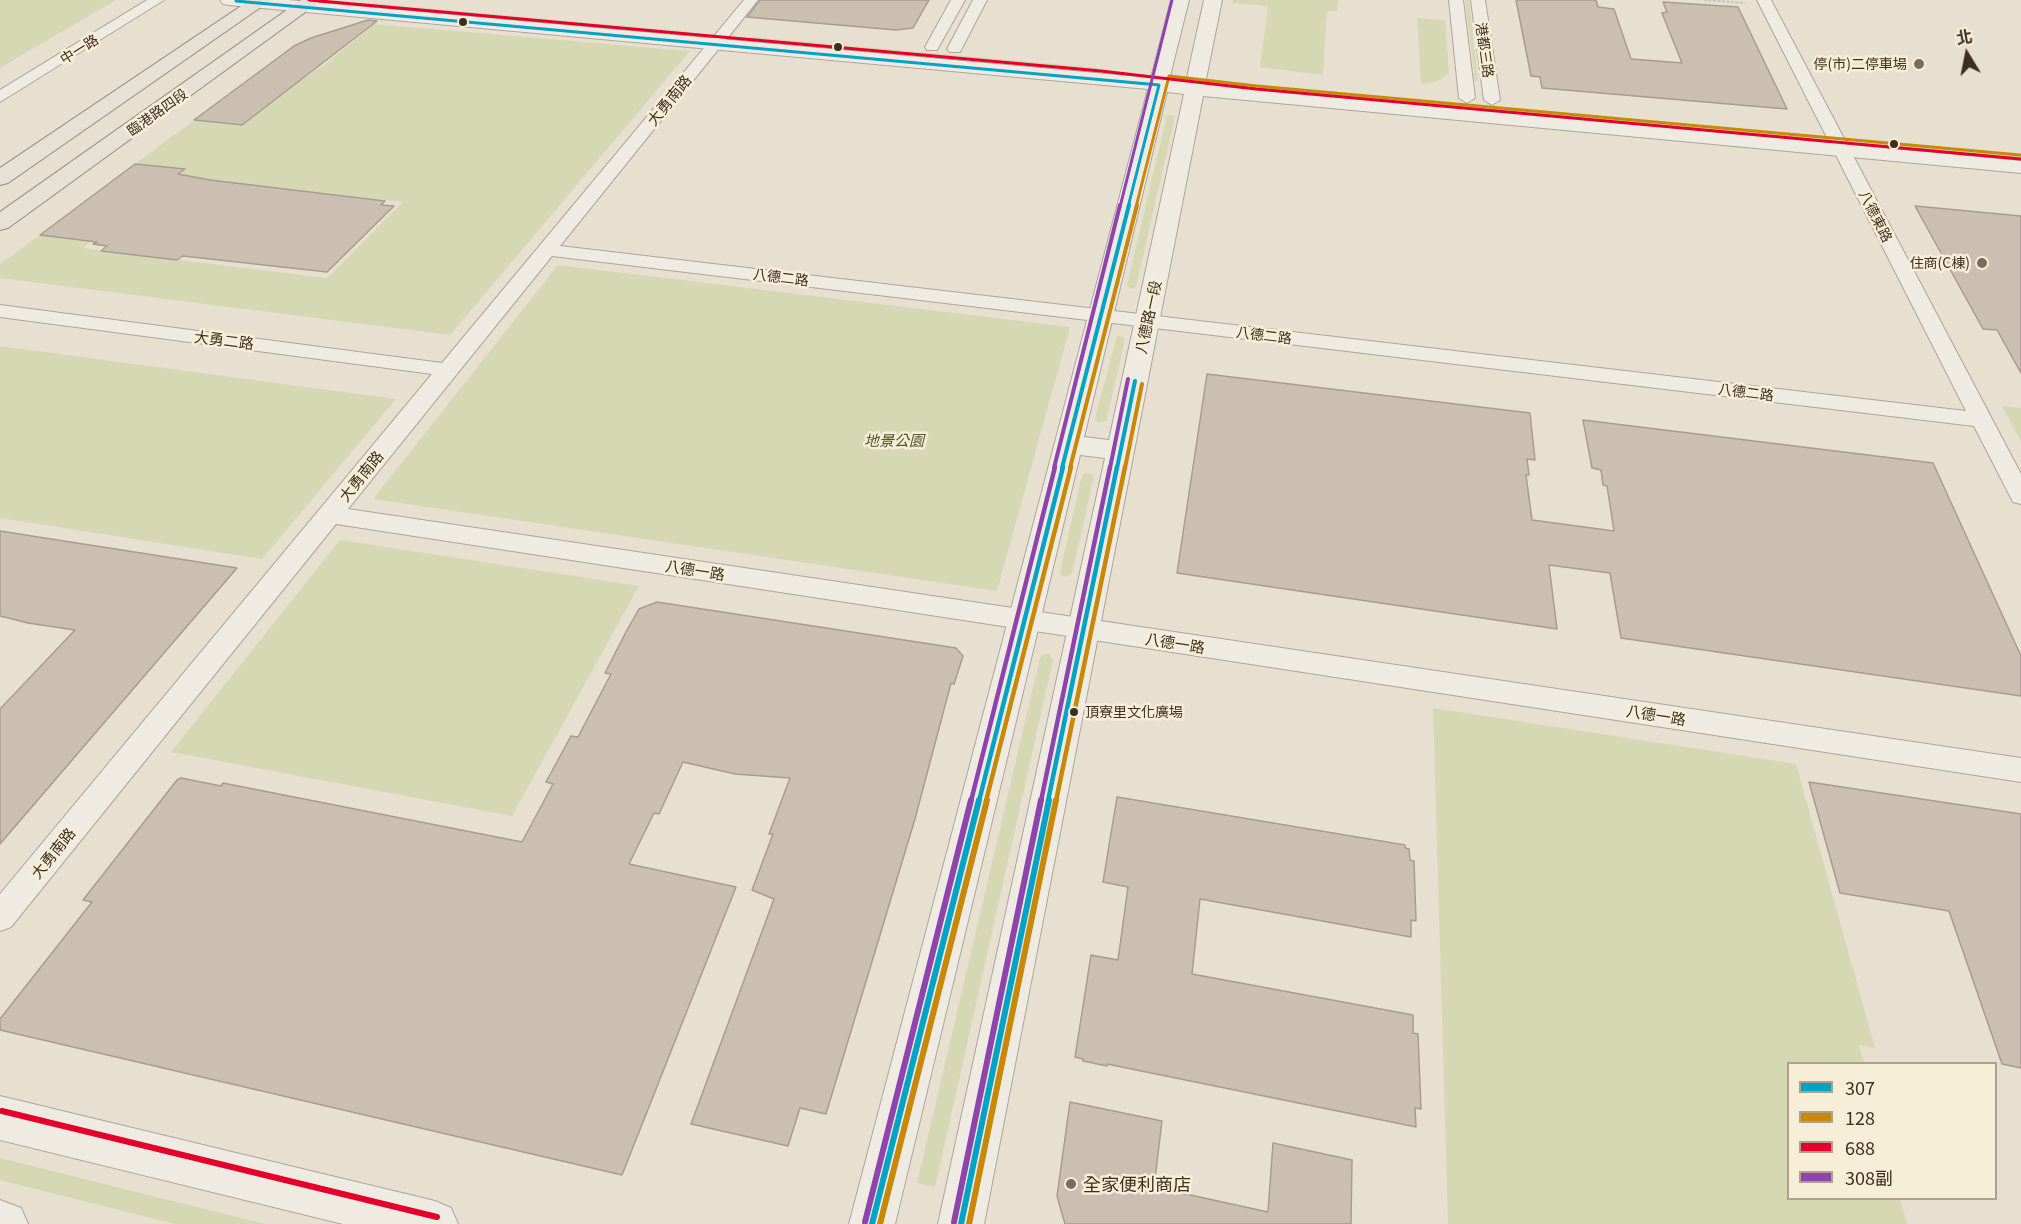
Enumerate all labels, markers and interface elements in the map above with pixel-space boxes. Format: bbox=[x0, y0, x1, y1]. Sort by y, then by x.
unlabelled marker bbox=[457, 16, 469, 28]
street label: 港都三路 bbox=[1473, 21, 1497, 79]
text: 北 bbox=[1954, 23, 1974, 49]
north arrow bbox=[1937, 24, 1997, 84]
street label: 中一路 bbox=[57, 31, 101, 67]
unlabelled marker bbox=[832, 41, 844, 53]
place label: 停(市)二停車場 bbox=[1814, 56, 1907, 72]
marker: 停(市)二停車場 bbox=[1912, 57, 1926, 71]
street label: 大勇南路 bbox=[643, 71, 695, 129]
street label: 臨港路四段 bbox=[124, 85, 190, 139]
unlabelled marker bbox=[1888, 138, 1900, 150]
street label: 八德東路 bbox=[1856, 187, 1896, 245]
place label: 住商(C棟) bbox=[1910, 255, 1970, 271]
marker: 住商(C棟) bbox=[1975, 256, 1989, 270]
street label: 八德二路 bbox=[752, 265, 810, 289]
street label: 八德路一段 bbox=[1131, 278, 1165, 356]
street label: 八德二路 bbox=[1235, 323, 1293, 347]
street label: 大勇二路 bbox=[193, 327, 255, 353]
street label: 八德二路 bbox=[1717, 380, 1775, 404]
park label: 地景公園 bbox=[864, 431, 924, 449]
street label: 大勇南路 bbox=[335, 447, 387, 505]
street label: 八德一路 bbox=[664, 556, 726, 584]
street label: 八德一路 bbox=[1144, 629, 1206, 657]
street label: 八德一路 bbox=[1625, 701, 1687, 729]
place label: 頂寮里文化廣場 bbox=[1085, 704, 1183, 720]
marker: 頂寮里文化廣場 bbox=[1068, 706, 1080, 718]
street label: 大勇南路 bbox=[27, 824, 79, 882]
legend bbox=[1787, 1062, 1997, 1200]
text: 307 bbox=[1845, 1074, 1875, 1100]
text: 128 bbox=[1845, 1104, 1875, 1130]
text: 688 bbox=[1845, 1134, 1875, 1160]
text: 308副 bbox=[1845, 1164, 1893, 1190]
place label: 全家便利商店 bbox=[1083, 1173, 1191, 1195]
marker: 全家便利商店 bbox=[1064, 1177, 1078, 1191]

